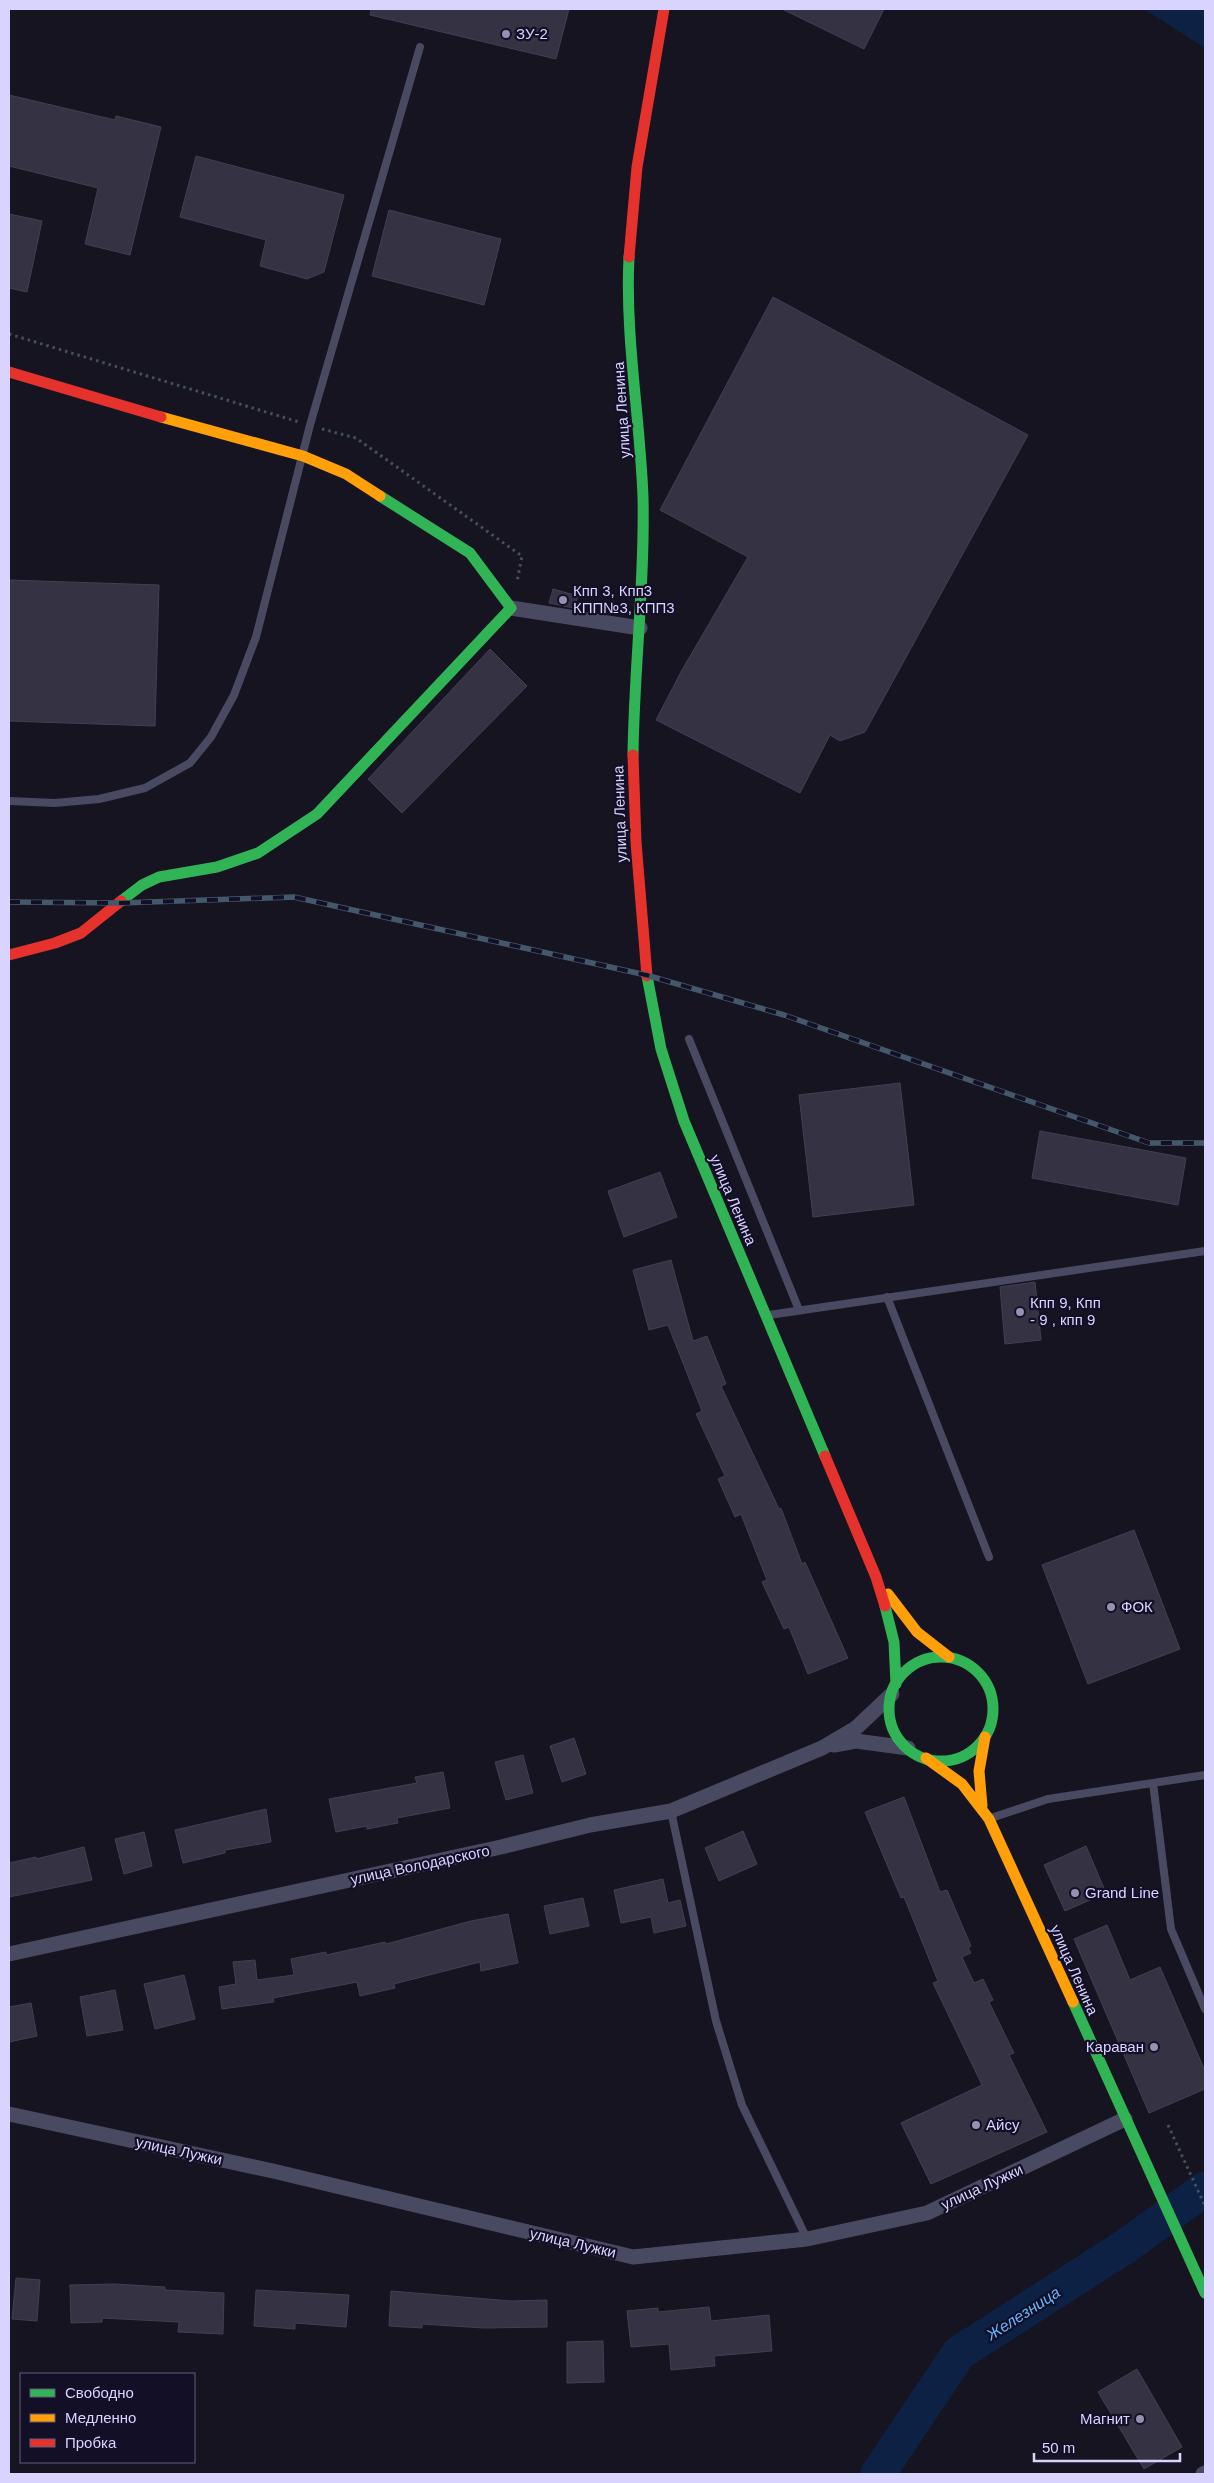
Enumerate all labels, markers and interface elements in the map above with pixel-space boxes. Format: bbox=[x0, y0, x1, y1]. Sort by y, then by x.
place label: ЗУ-2 bbox=[516, 25, 548, 42]
marker: ЗУ-2 bbox=[500, 28, 512, 40]
street label: улица Ленина bbox=[610, 360, 633, 459]
place label: Кпп 3, Кпп3 КПП№3, КПП3 bbox=[573, 582, 675, 616]
marker: Кпп 3, Кпп3 КПП№3, КПП3 bbox=[557, 594, 569, 606]
street label: улица Ленина bbox=[609, 765, 630, 863]
street label: улица Ленина bbox=[707, 1152, 760, 1248]
place label: Кпп 9, Кпп - 9 , кпп 9 bbox=[1030, 1294, 1101, 1328]
marker: Кпп 9, Кпп - 9 , кпп 9 bbox=[1014, 1306, 1026, 1318]
place label: ФОК bbox=[1121, 1598, 1153, 1615]
marker: ФОК bbox=[1105, 1601, 1117, 1613]
street label: улица Володарского bbox=[349, 1841, 491, 1888]
place label: Grand Line bbox=[1085, 1884, 1159, 1901]
marker: Grand Line bbox=[1069, 1887, 1081, 1899]
street label: улица Ленина bbox=[1047, 1922, 1102, 2018]
place label: Караван bbox=[1086, 2038, 1144, 2055]
marker: Караван bbox=[1148, 2041, 1160, 2053]
place label: Айсу bbox=[986, 2116, 1020, 2133]
marker: Айсу bbox=[970, 2119, 982, 2131]
street label: улица Лужки bbox=[134, 2133, 224, 2168]
street label: улица Лужки bbox=[938, 2160, 1025, 2213]
street label: улица Лужки bbox=[528, 2224, 618, 2261]
water label: Железница bbox=[983, 2283, 1063, 2344]
legend bbox=[20, 2373, 195, 2463]
text: Свободно bbox=[65, 2384, 134, 2401]
text: Медленно bbox=[65, 2409, 136, 2426]
place label: Магнит bbox=[1080, 2410, 1130, 2427]
marker: Магнит bbox=[1134, 2413, 1146, 2425]
scale bar bbox=[1034, 2430, 1180, 2462]
text: Пробка bbox=[65, 2434, 117, 2451]
text: 50 m bbox=[1042, 2439, 1075, 2456]

